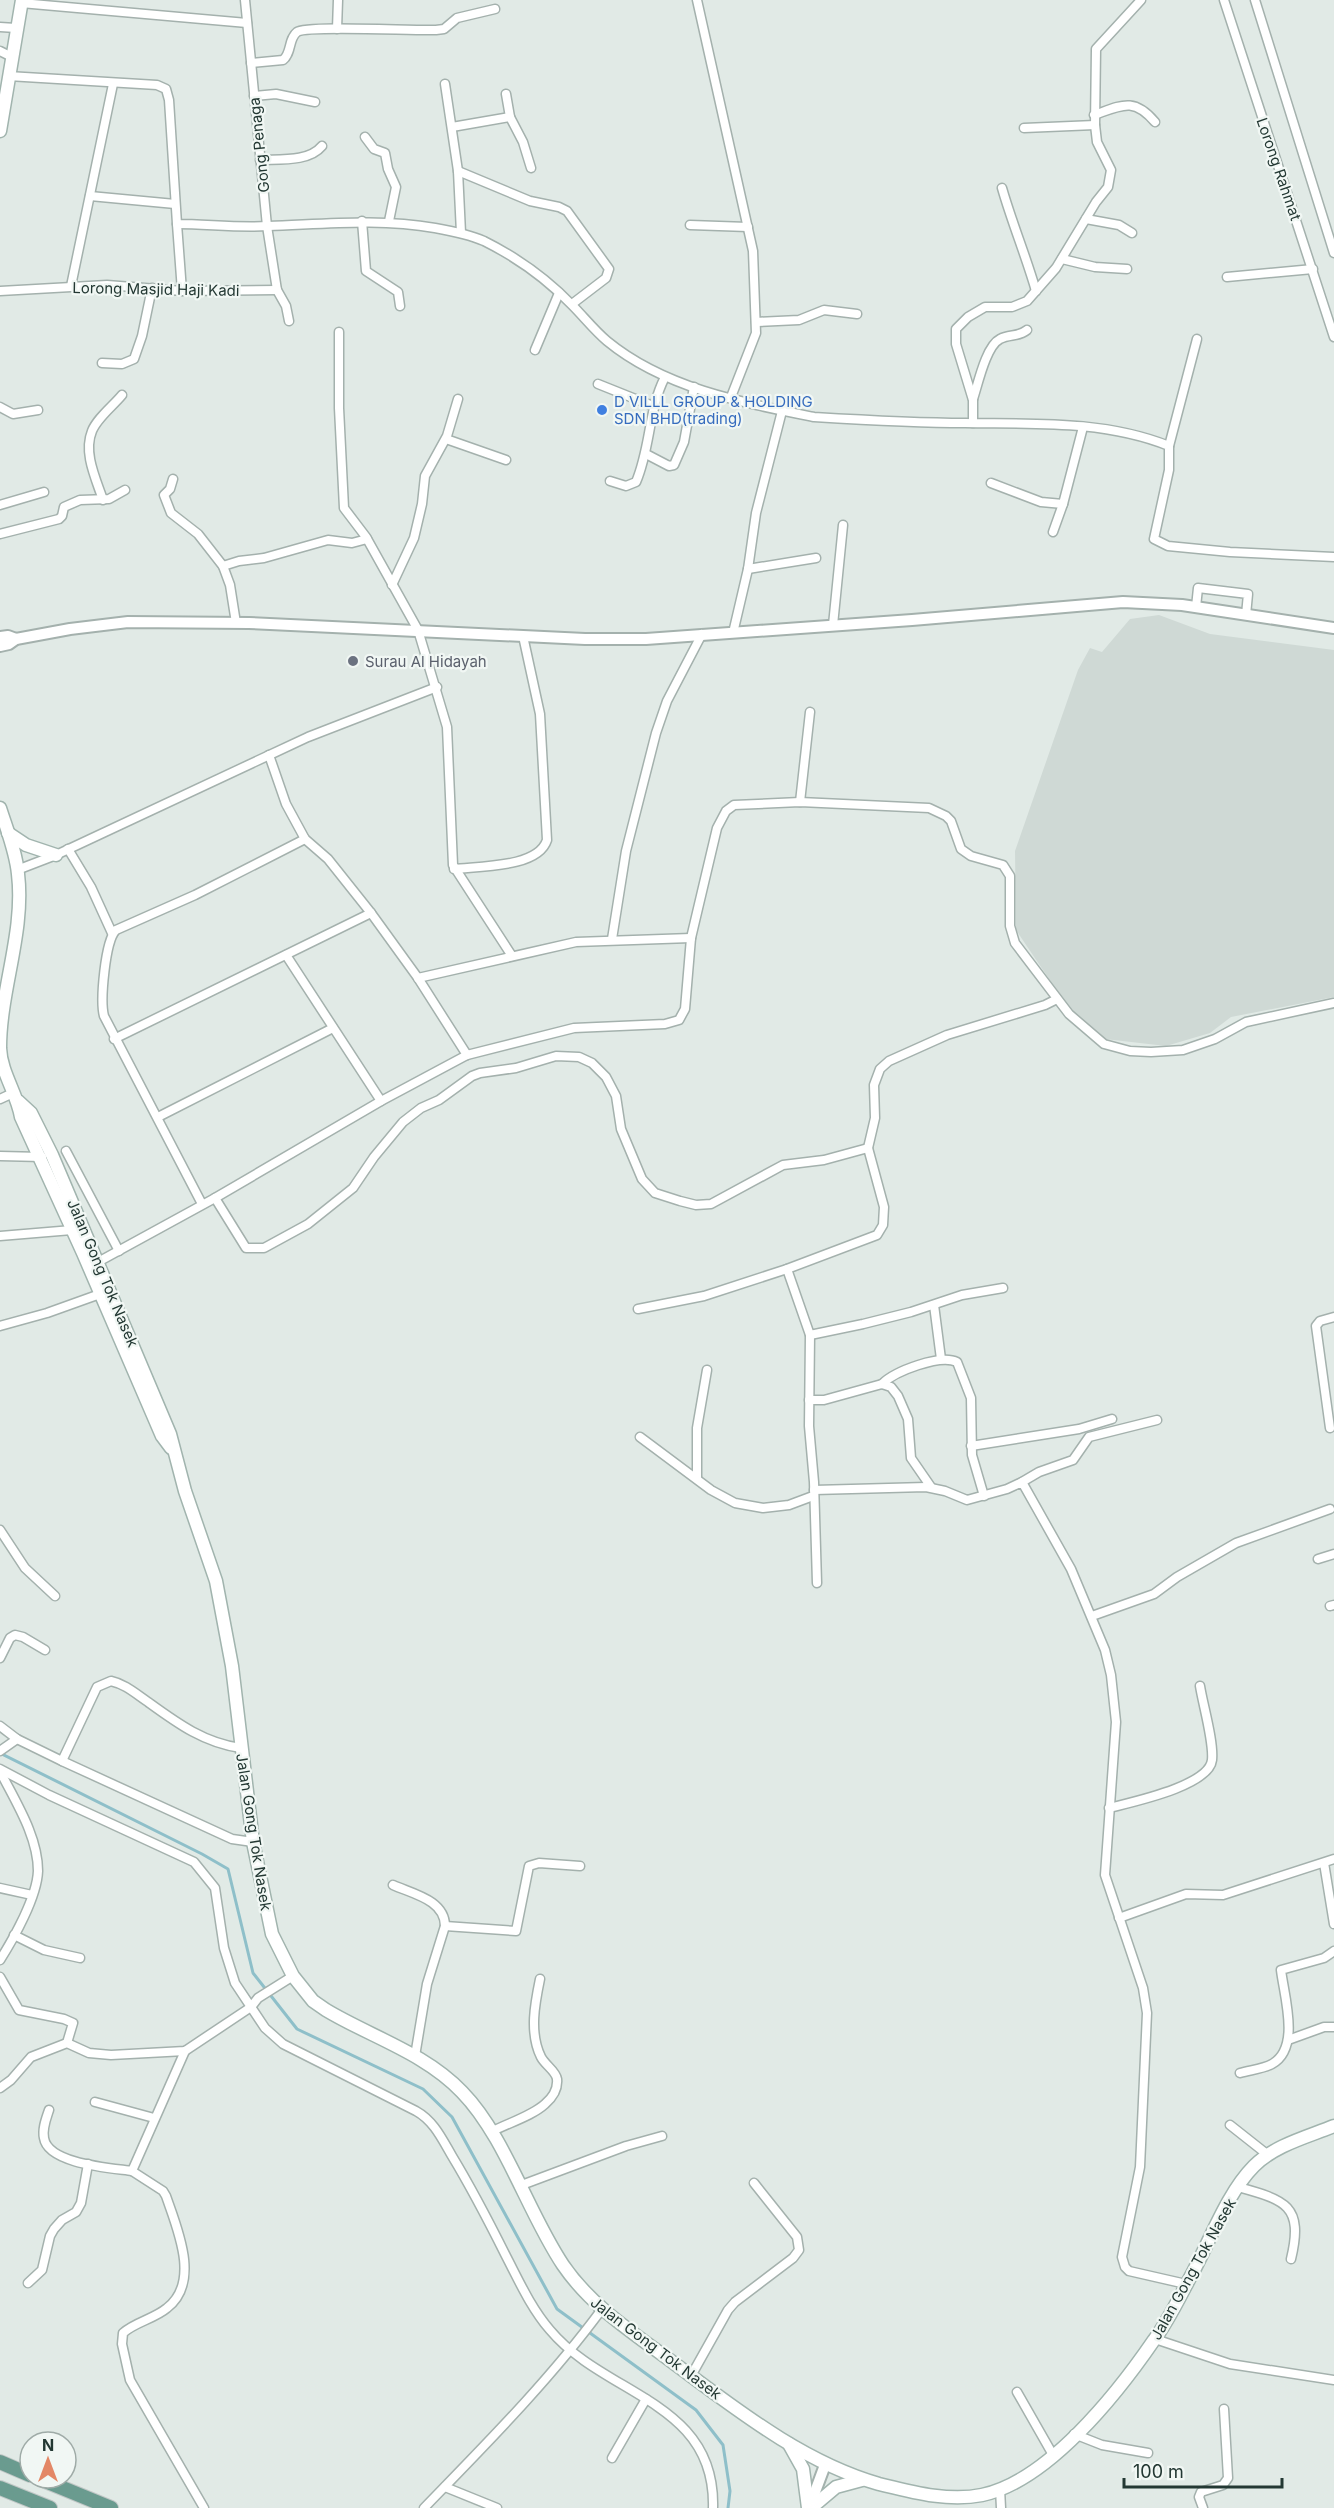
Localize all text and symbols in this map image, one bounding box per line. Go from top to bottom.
street label: Gong Penaga [245,96,273,194]
street label: Lorong Rahmat [1253,115,1306,223]
street label: Lorong Masjid Haji Kadi [72,278,240,300]
place label: D VILLL GROUP & HOLDING SDN BHD(trading) [614,392,813,428]
marker: D VILLL GROUP & HOLDING SDN BHD(trading) [595,403,609,417]
place label: Surau Al Hidayah [365,652,487,671]
marker: Surau Al Hidayah [346,654,360,668]
street label: Jalan Gong Tok Nasek [63,1196,143,1351]
street label: Jalan Gong Tok Nasek [232,1752,276,1913]
street label: Jalan Gong Tok Nasek [1146,2194,1240,2343]
street label: Jalan Gong Tok Nasek [587,2293,726,2404]
north arrow [18,2430,78,2490]
text: N [42,2435,54,2455]
scale bar [1124,2451,1282,2489]
text: 100 m [1133,2461,1184,2482]

